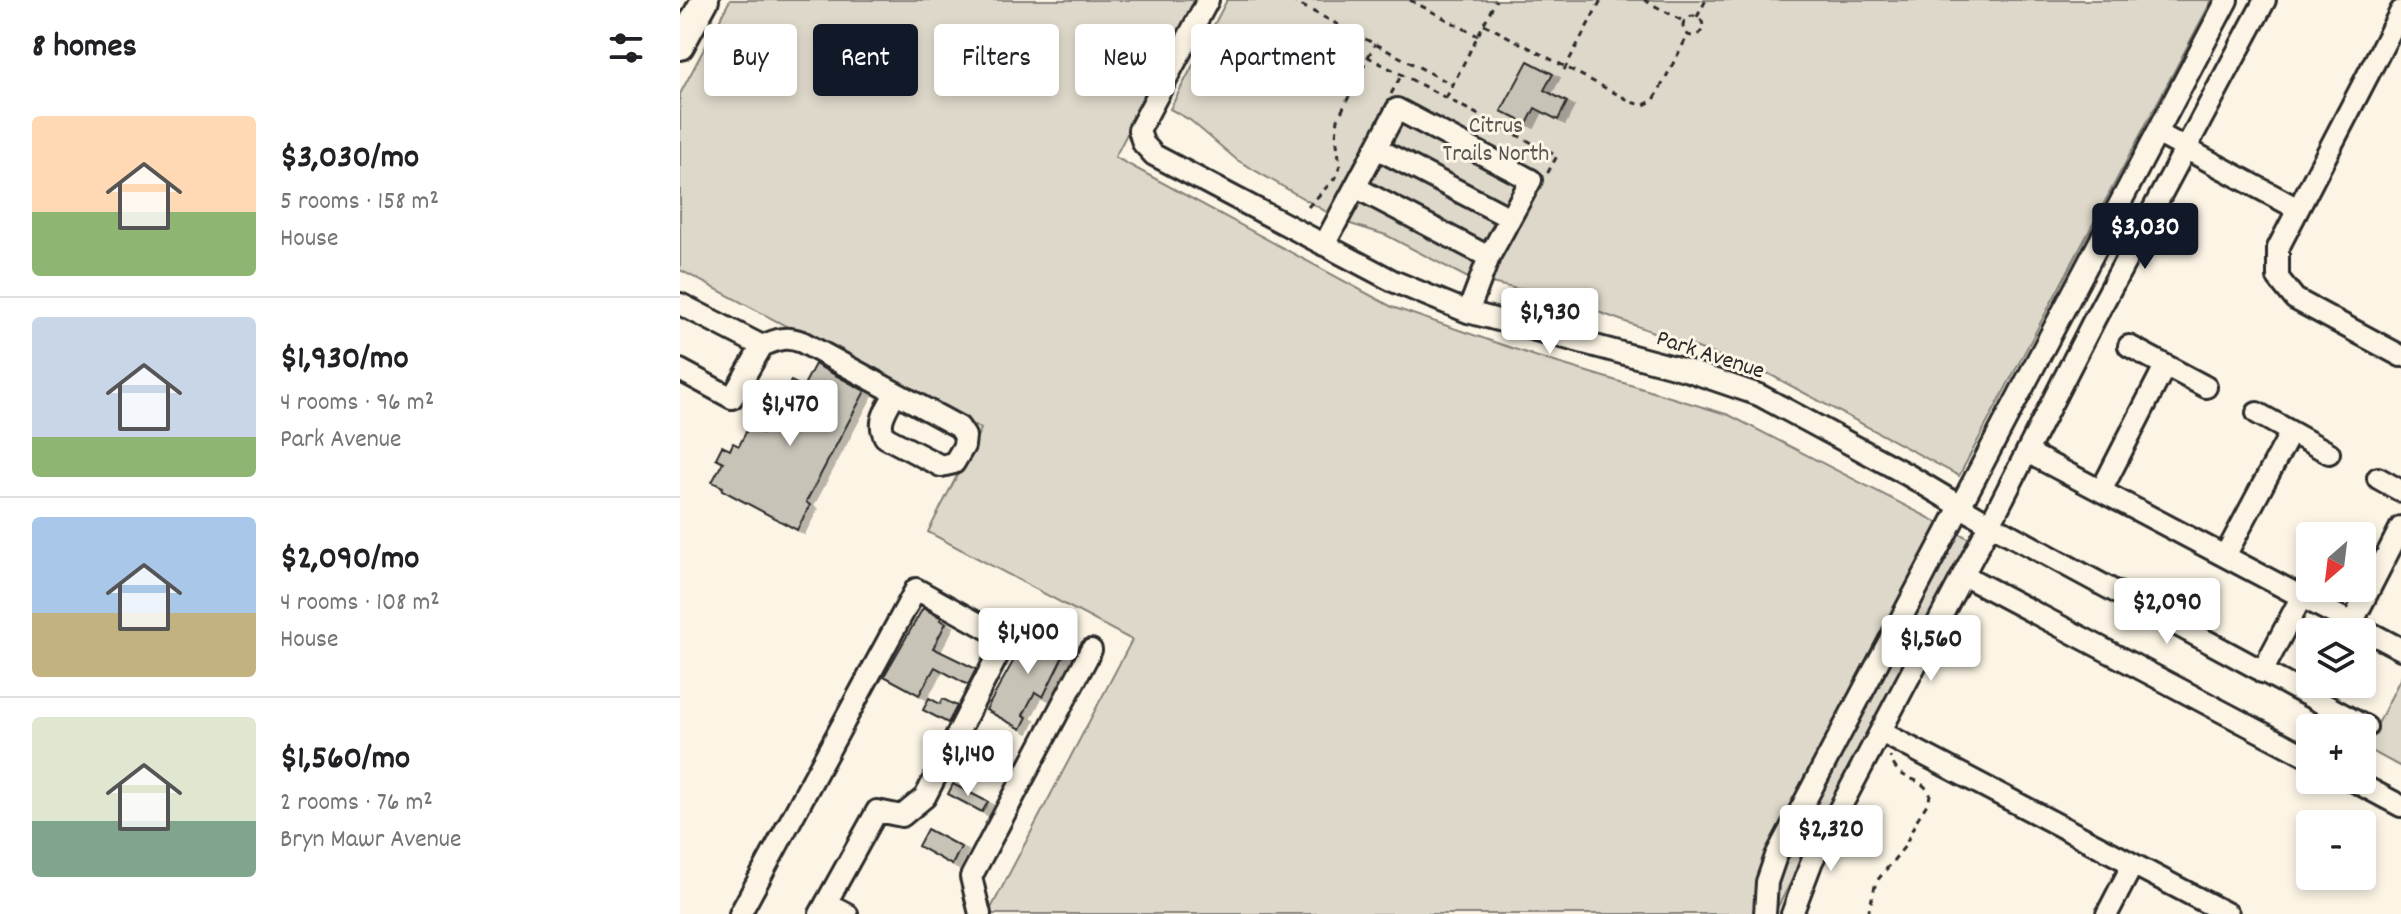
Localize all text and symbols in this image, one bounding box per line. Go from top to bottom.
text: 8 homes [32,24,137,73]
chip: Buy [704,24,797,96]
chip: Rent [813,24,918,96]
chip: Filters [934,24,1059,96]
chip: New [1075,24,1175,96]
chip: Apartment [1191,24,1364,96]
icon: filters [604,26,648,70]
park label: Citrus Trails North [1443,110,1549,172]
text: $3,030/mo [280,135,419,184]
icon: home [96,148,192,244]
text: 5 rooms · 158 m² [280,184,439,221]
pin: $3,030 [2080,203,2210,271]
text: $3,030 [2110,210,2180,247]
text: House [280,221,338,258]
pin: $1,930 [1485,288,1615,356]
text: $1,930 [1519,295,1581,332]
street label: Park Avenue [1652,322,1769,389]
text: $1,930/mo [280,336,409,385]
icon: home [96,349,192,445]
pin: $1,470 [725,380,855,448]
text: 4 rooms · 96 m² [280,385,434,422]
text: $1,470 [761,387,819,424]
text: Park Avenue [280,422,401,459]
north arrow [2296,522,2376,602]
map controls [2296,522,2376,890]
text: $2,090/mo [280,536,419,585]
icon: home [96,549,192,645]
pin: $2,090 [2102,578,2232,646]
text: 4 rooms · 108 m² [280,585,440,622]
text: $2,090 [2132,585,2202,622]
pin: $1,400 [963,608,1093,676]
text: $1,400 [997,615,1059,652]
pin: $1,560 [1866,615,1996,683]
button: layers [2296,618,2376,698]
text: House [280,622,338,659]
text: $1,560 [1900,622,1962,659]
button: + [2296,714,2376,794]
pin: $1,140 [903,730,1033,798]
text: $1,560/mo [280,736,410,785]
text: $1,140 [941,737,995,774]
icon: home [96,749,192,845]
text: 2 rooms · 76 m² [280,785,433,822]
pin: $2,320 [1766,805,1896,873]
button: − [2296,810,2376,890]
text: $2,320 [1798,812,1864,849]
text: Bryn Mawr Avenue [280,822,461,859]

